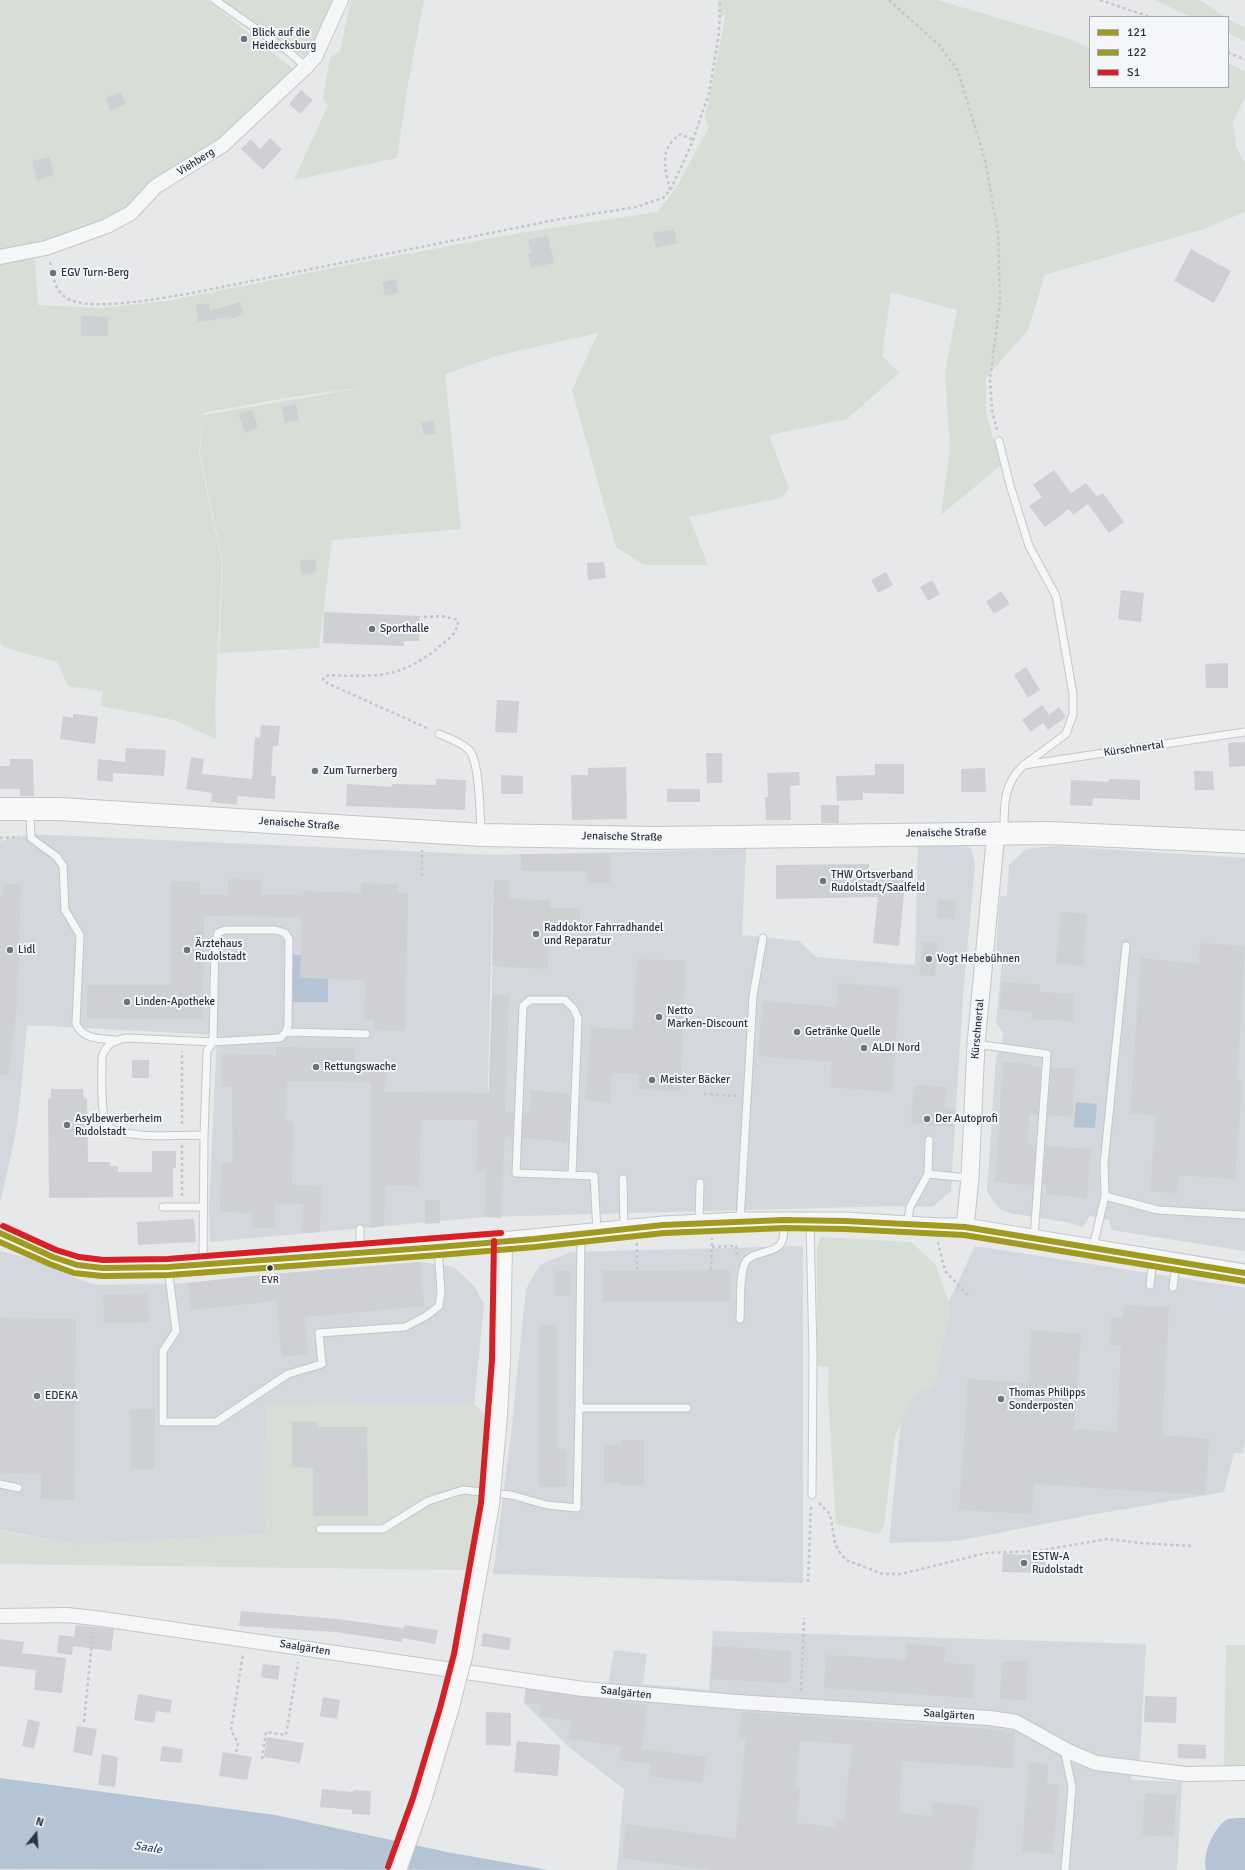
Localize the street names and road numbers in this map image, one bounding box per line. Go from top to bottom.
street label: Viehberg [175,145,217,179]
street label: Kürschnertal [1103,738,1165,760]
street label: Jenaische Straße [258,815,340,833]
street label: Jenaische Straße [905,826,987,840]
street label: Jenaische Straße [581,830,663,844]
street label: Kürschnertal [969,998,987,1060]
street label: Saalgärten [279,1637,331,1659]
street label: Saalgärten [600,1684,652,1702]
street label: Saalgärten [923,1707,975,1723]

